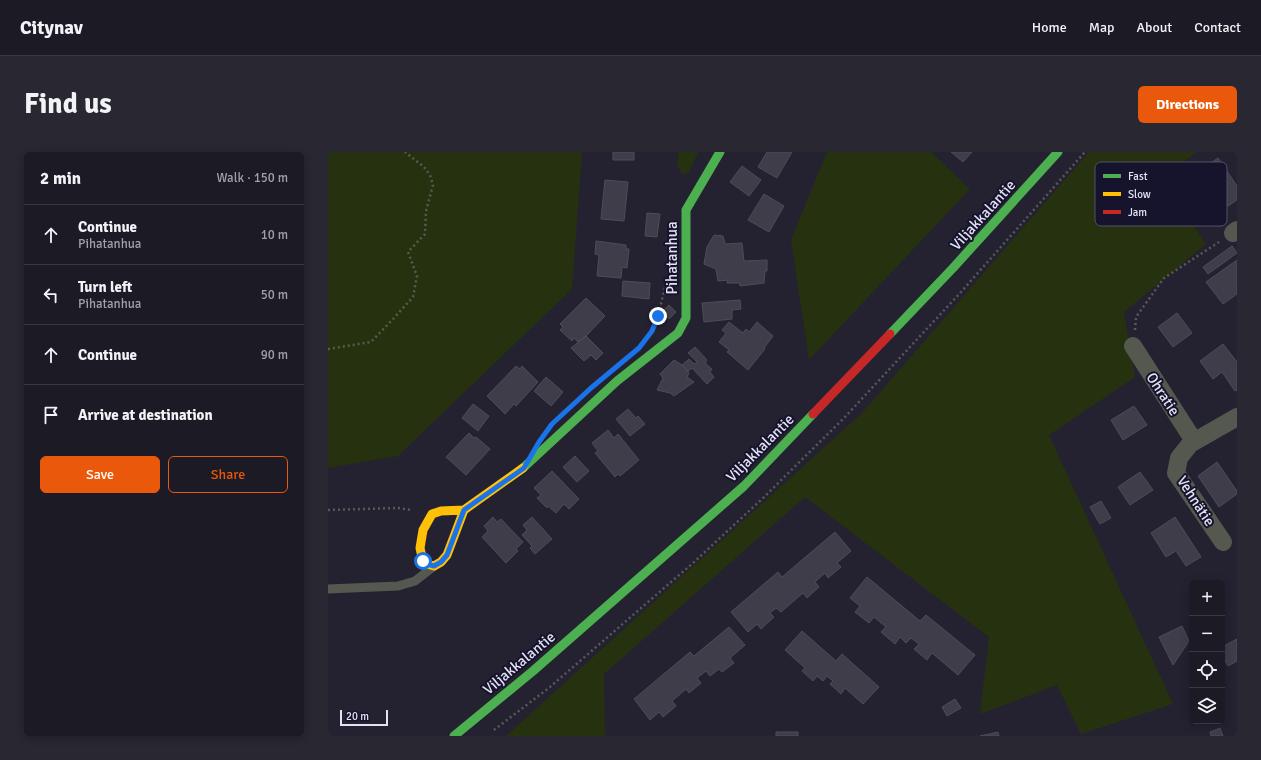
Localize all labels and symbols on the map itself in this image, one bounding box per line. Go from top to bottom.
legend [1095,162,1227,226]
text: Fast [1128,170,1148,183]
street label: Viljakkalantie [947,176,1019,254]
text: Slow [1128,188,1151,201]
text: Jam [1128,206,1147,219]
street label: Pihatanhua [663,221,681,295]
route end [649,307,667,325]
street label: Ohratie [1142,369,1184,419]
street label: Viljakkalantie [722,410,798,486]
street label: Vehnätie [1173,473,1219,529]
route start [414,552,432,570]
street label: Viljakkalantie [479,628,559,698]
scale bar [340,708,388,727]

